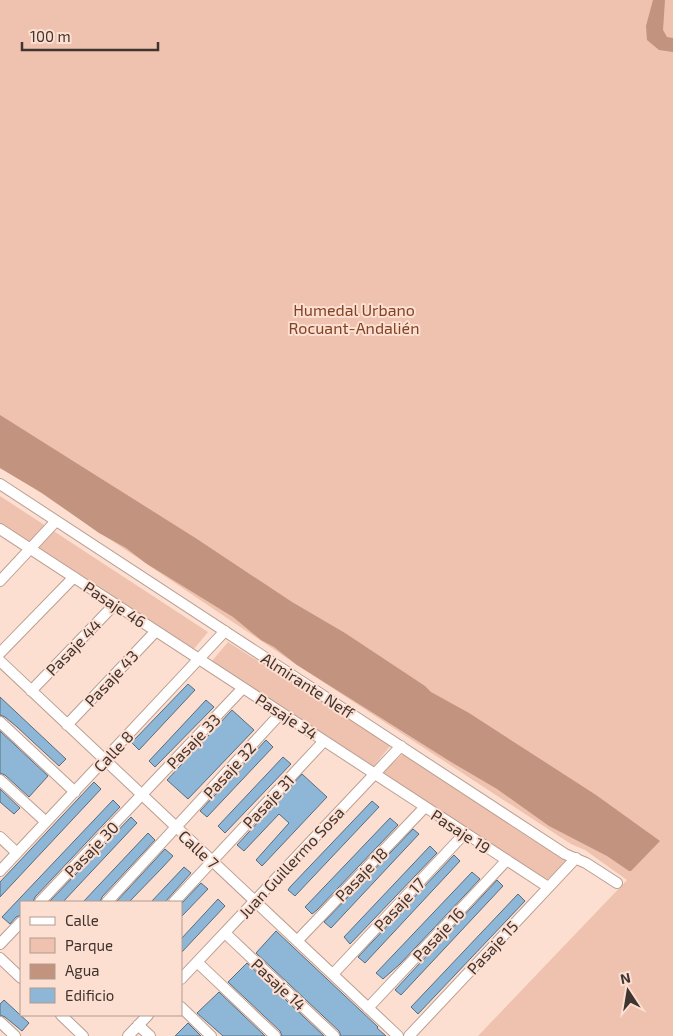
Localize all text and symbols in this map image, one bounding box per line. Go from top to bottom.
scale bar [22,20,159,52]
text: 100 m [30,27,71,45]
park label: Humedal Urbano Rocuant-Andalién [289,300,419,337]
street label: Pasaje 46 [80,577,150,632]
street label: Pasaje 44 [42,615,105,680]
street label: Pasaje 43 [80,646,143,711]
street label: Almirante Neff [258,648,358,722]
street label: Pasaje 34 [252,689,322,744]
street label: Pasaje 33 [162,710,225,773]
street label: Calle 8 [89,727,137,775]
street label: Pasaje 32 [199,738,260,803]
street label: Pasaje 31 [238,770,298,832]
street label: Juan Guillermo Sosa [234,802,348,922]
street label: Pasaje 19 [427,805,494,858]
street label: Pasaje 30 [60,817,123,881]
street label: Calle 7 [175,826,223,872]
street label: Pasaje 18 [331,843,392,906]
street label: Pasaje 17 [370,873,429,935]
legend [20,901,182,1016]
street label: Pasaje 16 [408,903,468,966]
text: Calle [65,911,99,929]
street label: Pasaje 15 [462,916,522,978]
text: Parque [65,936,113,954]
street label: Pasaje 14 [247,954,310,1015]
text: Agua [65,961,100,979]
north arrow [603,966,653,1016]
text: N [618,968,632,987]
text: Edificio [65,986,114,1004]

